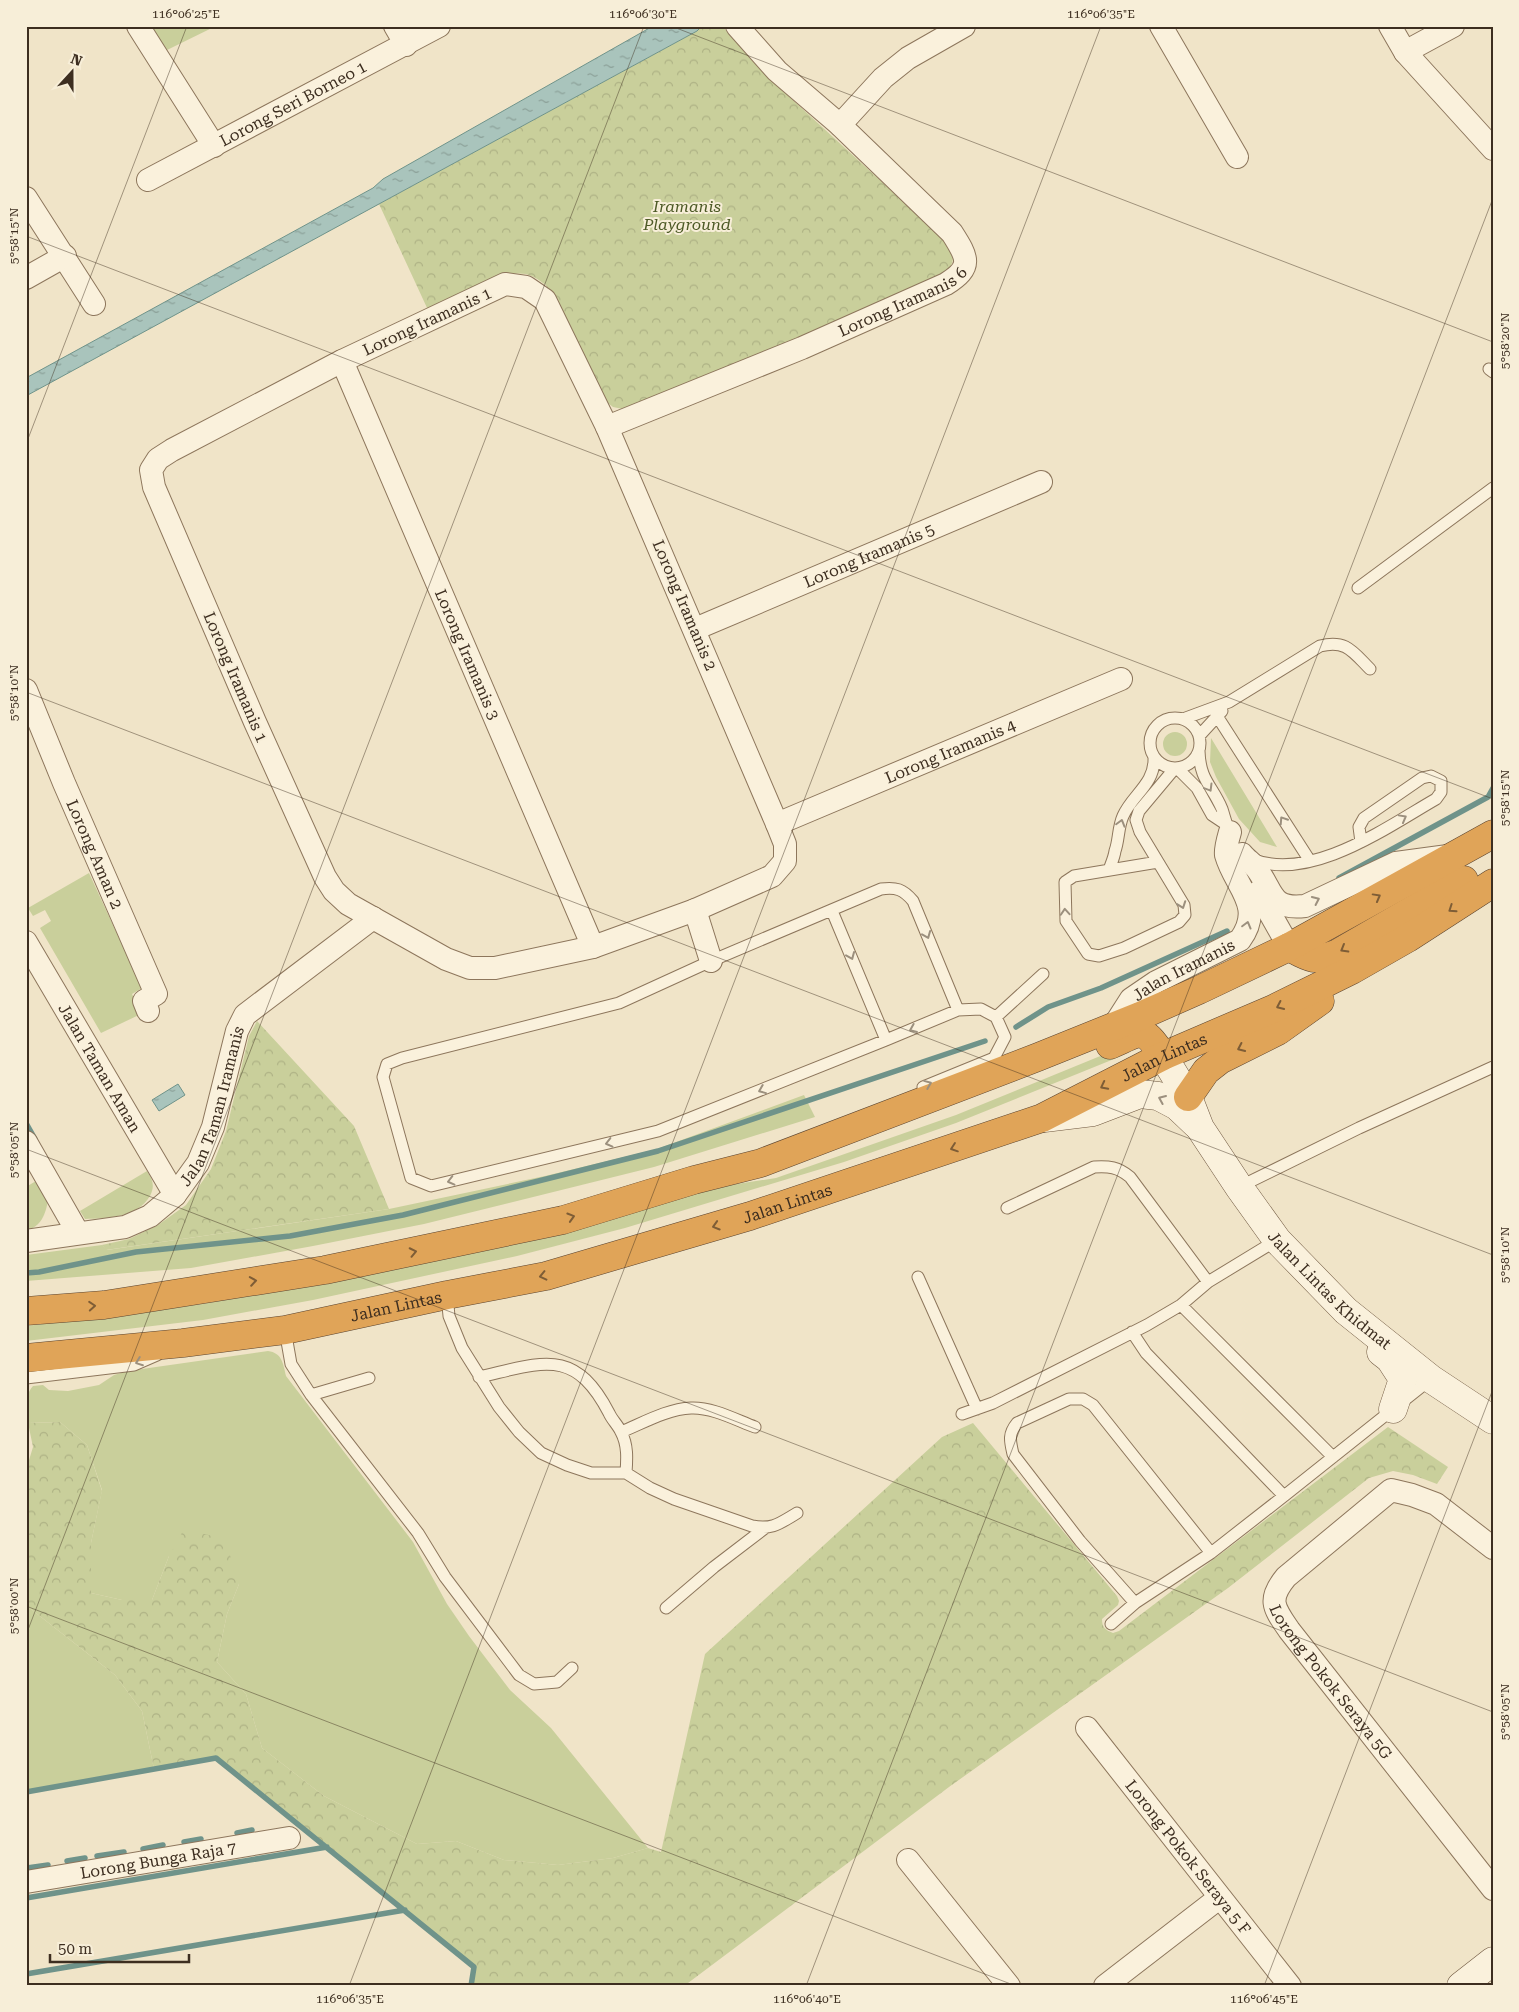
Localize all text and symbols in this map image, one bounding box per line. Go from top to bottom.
text: 116°06'25"E [152,7,220,21]
text: 116°06'30"E [609,7,677,21]
text: 116°06'35"E [1067,7,1135,21]
north arrow [48,48,98,98]
text: N [69,50,85,69]
street label: Lorong Seri Borneo 1 [216,57,370,150]
park label: Iramanis Playground [642,197,731,234]
text: 5°58'15"N [7,207,21,264]
street label: Lorong Iramanis 6 [835,263,971,341]
street label: Lorong Iramanis 1 [360,283,495,360]
text: 5°58'20"N [1498,312,1512,369]
street label: Lorong Iramanis 5 [801,519,937,592]
street label: Lorong Iramanis 2 [648,537,721,673]
street label: Lorong Iramanis 3 [431,586,503,723]
street label: Lorong Iramanis 1 [199,609,272,745]
text: 5°58'10"N [7,664,21,721]
street label: Lorong Iramanis 4 [882,715,1019,787]
text: 5°58'15"N [1498,769,1512,826]
one-way arrow [1203,782,1213,791]
street label: Lorong Aman 2 [62,797,127,912]
one-way arrow [1398,814,1407,824]
one-way arrow [1280,816,1290,825]
one-way arrow [1115,819,1125,828]
one-way arrow [1372,893,1381,903]
one-way arrow [1311,896,1320,907]
one-way arrow [1176,900,1186,909]
one-way arrow [1448,903,1457,912]
one-way arrow [1060,908,1071,916]
one-way arrow [1241,921,1252,929]
one-way arrow [921,930,931,939]
street label: Jalan Iramanis [1129,935,1238,1005]
one-way arrow [1341,943,1350,953]
one-way arrow [844,951,855,960]
one-way arrow [1276,999,1285,1010]
street label: Jalan Taman Aman [54,1000,145,1136]
street label: Jalan Taman Iramanis [176,1022,248,1190]
one-way arrow [909,1022,918,1033]
street label: Jalan Lintas [1118,1029,1210,1086]
one-way arrow [1237,1042,1246,1052]
one-way arrow [923,1080,932,1091]
one-way arrow [1100,1080,1109,1091]
one-way arrow [758,1083,767,1094]
one-way arrow [1158,1095,1167,1105]
text: 5°58'05"N [7,1121,21,1178]
one-way arrow [604,1137,613,1148]
one-way arrow [950,1142,959,1152]
one-way arrow [446,1175,455,1186]
street label: Jalan Lintas [741,1180,835,1228]
one-way arrow [567,1213,575,1223]
one-way arrow [713,1221,721,1231]
text: 5°58'10"N [1498,1226,1512,1283]
street label: Jalan Lintas Khidmat [1264,1228,1395,1353]
one-way arrow [408,1247,417,1257]
one-way arrow [539,1270,548,1281]
one-way arrow [249,1277,257,1287]
street label: Jalan Lintas [349,1287,444,1326]
one-way arrow [89,1300,97,1311]
one-way arrow [135,1356,144,1367]
text: 5°58'00"N [7,1577,21,1634]
street label: Lorong Pokok Seraya 5G [1265,1602,1396,1764]
text: 5°58'05"N [1498,1683,1512,1740]
street label: Lorong Pokok Seraya 5 F [1121,1776,1255,1938]
street label: Lorong Bunga Raja 7 [79,1838,238,1883]
scale bar [50,1932,189,1964]
text: 50 m [58,1940,93,1958]
text: 116°06'35"E [316,1992,384,2006]
text: 116°06'40"E [773,1992,841,2006]
text: 116°06'45"E [1230,1992,1298,2006]

